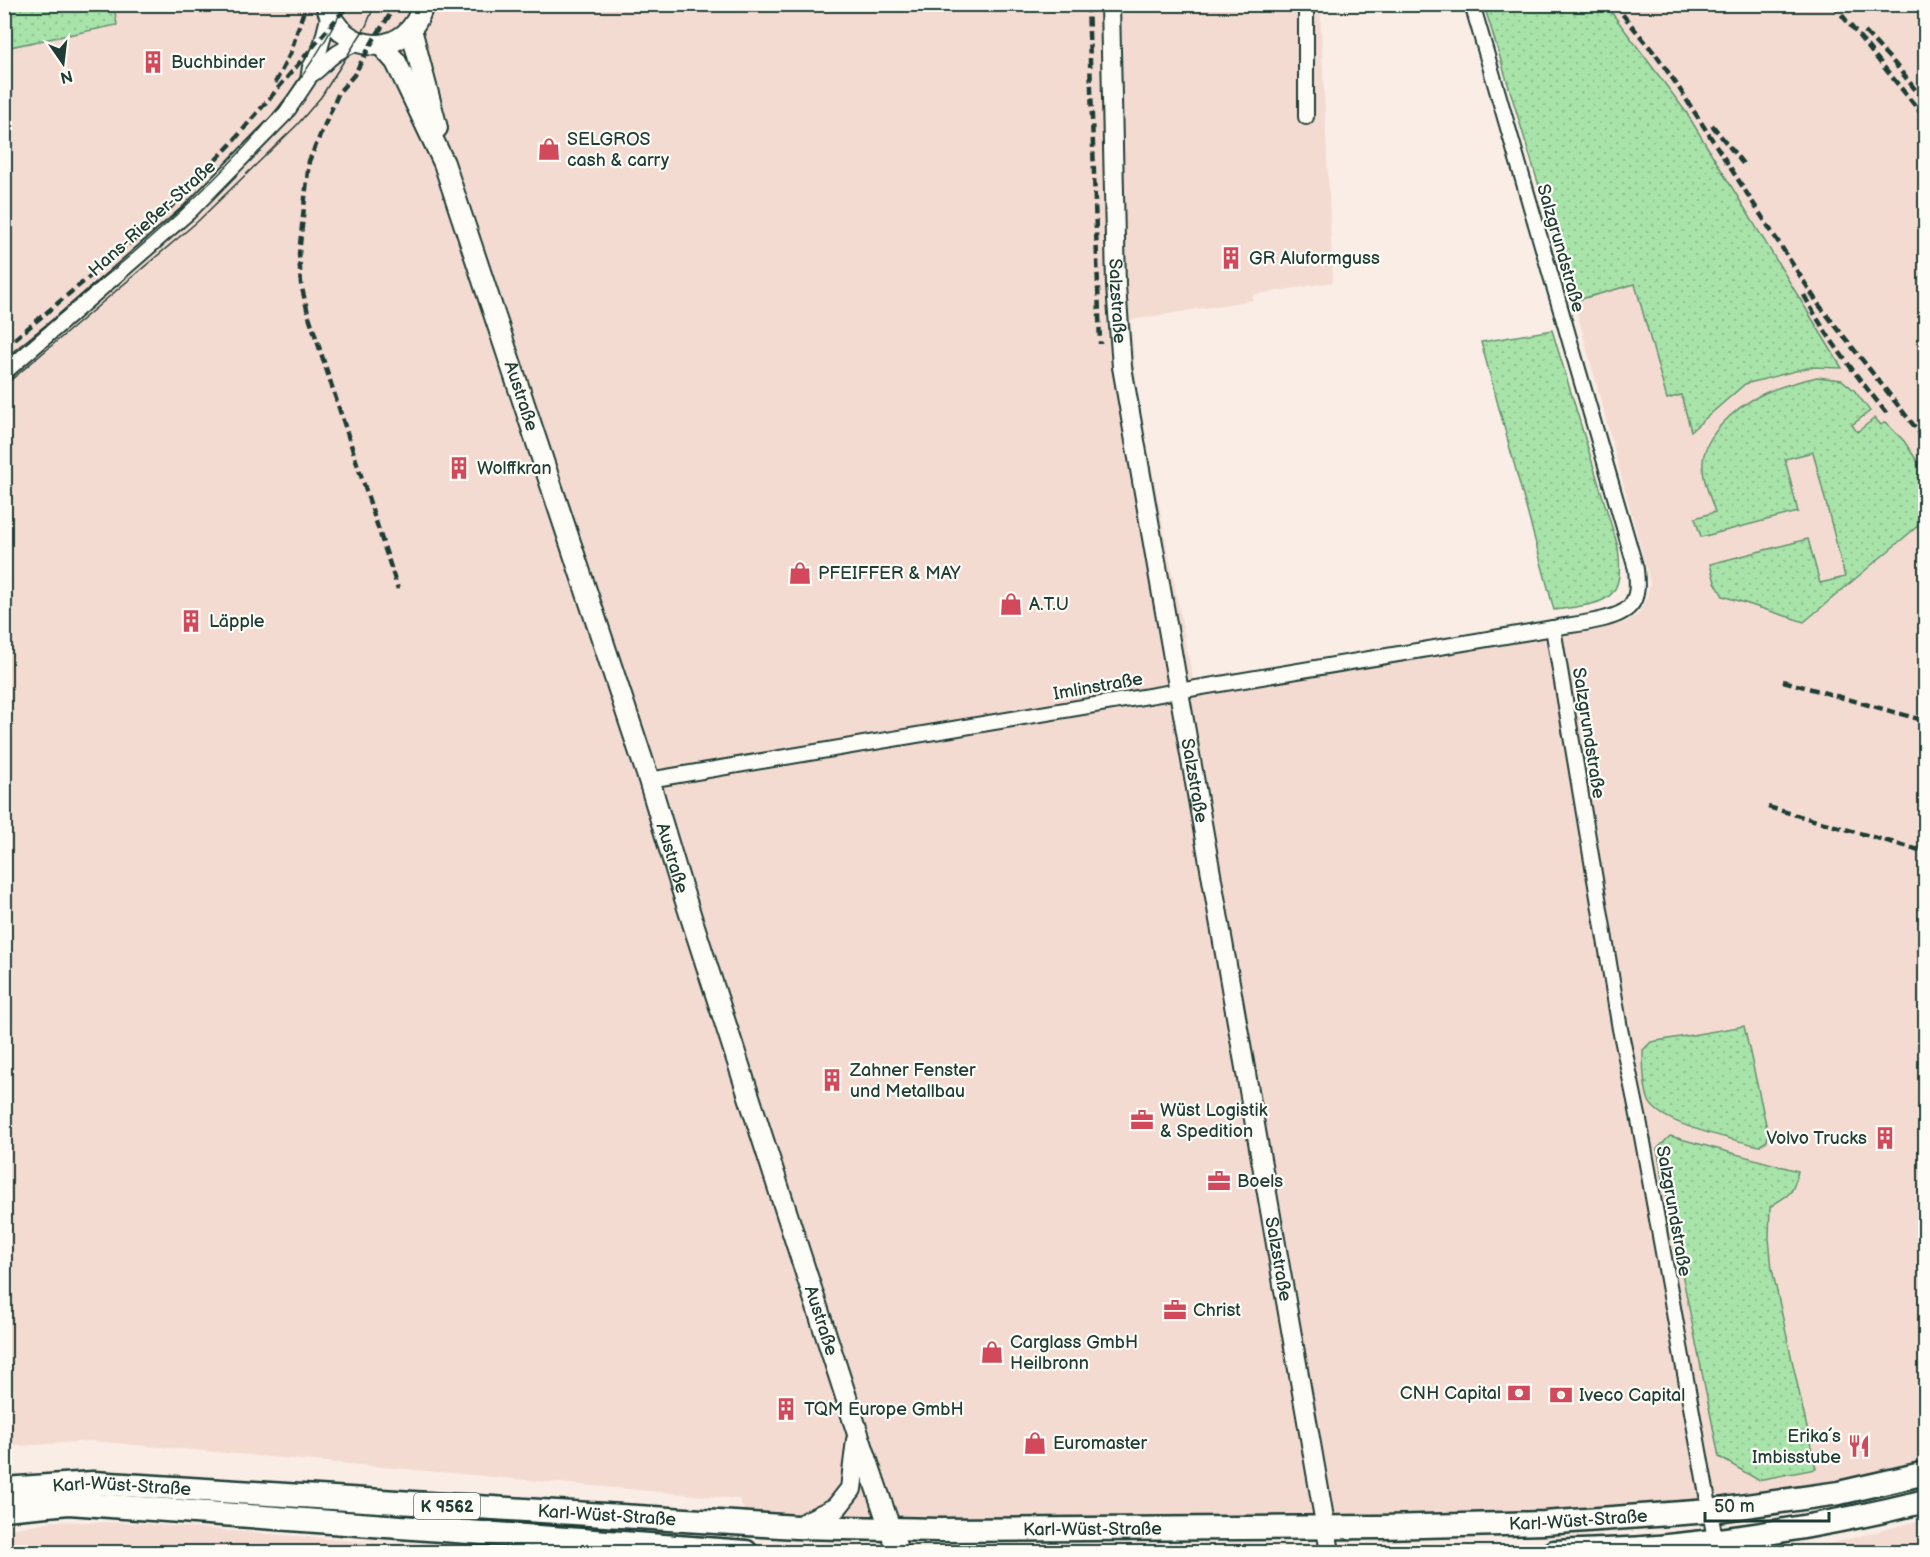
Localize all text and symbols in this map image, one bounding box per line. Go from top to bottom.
north arrow [33,33,93,93]
building icon: Buchbinder [140,49,166,75]
place label: Buchbinder [171,52,266,73]
text: N [58,65,74,87]
place label: SELGROS cash & carry [567,129,670,171]
shop icon: SELGROS cash & carry [536,136,562,162]
street label: Hans-Rießer-Straße [85,156,220,281]
street label: Salzgrundstraße [1532,182,1589,315]
building icon: GR Aluformguss [1218,245,1244,271]
place label: GR Aluformguss [1249,248,1380,269]
street label: Salzstraße [1104,258,1130,345]
street label: Austraße [500,358,542,434]
building icon: Wolffkran [446,455,472,481]
place label: Wolffkran [477,458,552,479]
shop icon: PFEIFFER & MAY [787,560,813,586]
place label: PFEIFFER & MAY [818,563,961,584]
shop icon: A.T.U [998,591,1024,617]
place label: A.T.U [1029,594,1069,615]
building icon: Läpple [178,608,204,634]
place label: Läpple [209,611,265,632]
street label: Salzgrundstraße [1568,666,1609,800]
street label: Imlinstraße [1052,668,1145,705]
street label: Salzstraße [1176,737,1212,825]
street label: Austraße [652,820,693,896]
place label: Zahner Fenster und Metallbau [849,1060,976,1102]
building icon: Zahner Fenster und Metallbau [819,1067,845,1093]
place label: Wüst Logistik & Spedition [1160,1100,1268,1142]
office icon: Wüst Logistik & Spedition [1129,1107,1155,1133]
building icon: Volvo Trucks [1872,1125,1898,1151]
place label: Volvo Trucks [1766,1128,1867,1149]
street label: Salzgrundstraße [1652,1144,1695,1278]
office icon: Boels [1206,1168,1232,1194]
place label: Boels [1237,1171,1283,1192]
street label: Salzstraße [1260,1215,1296,1303]
street label: Austraße [800,1283,842,1359]
office icon: Christ [1162,1297,1188,1323]
place label: Christ [1193,1300,1241,1321]
place label: Carglass GmbH Heilbronn [1010,1332,1138,1374]
shop icon: Carglass GmbH Heilbronn [979,1339,1005,1365]
bank icon: CNH Capital [1506,1380,1532,1406]
bank icon: Iveco Capital [1548,1382,1574,1408]
place label: CNH Capital [1400,1383,1501,1404]
place label: Iveco Capital [1579,1385,1685,1406]
building icon: TQM Europe GmbH [773,1396,799,1422]
place label: TQM Europe GmbH [804,1399,964,1420]
place label: Erika´s Imbisstube [1752,1426,1841,1468]
shop icon: Euromaster [1022,1430,1048,1456]
place label: Euromaster [1053,1433,1147,1454]
restaurant icon: Erika´s Imbisstube [1846,1433,1872,1459]
street label: Karl-Wüst-Straße [52,1473,192,1500]
scale bar [1705,1485,1830,1523]
road number: K 9562 [414,1493,480,1519]
text: 50 m [1714,1496,1755,1517]
street label: Karl-Wüst-Straße [537,1501,677,1530]
street label: Karl-Wüst-Straße [1509,1506,1649,1535]
street label: Karl-Wüst-Straße [1023,1518,1162,1540]

